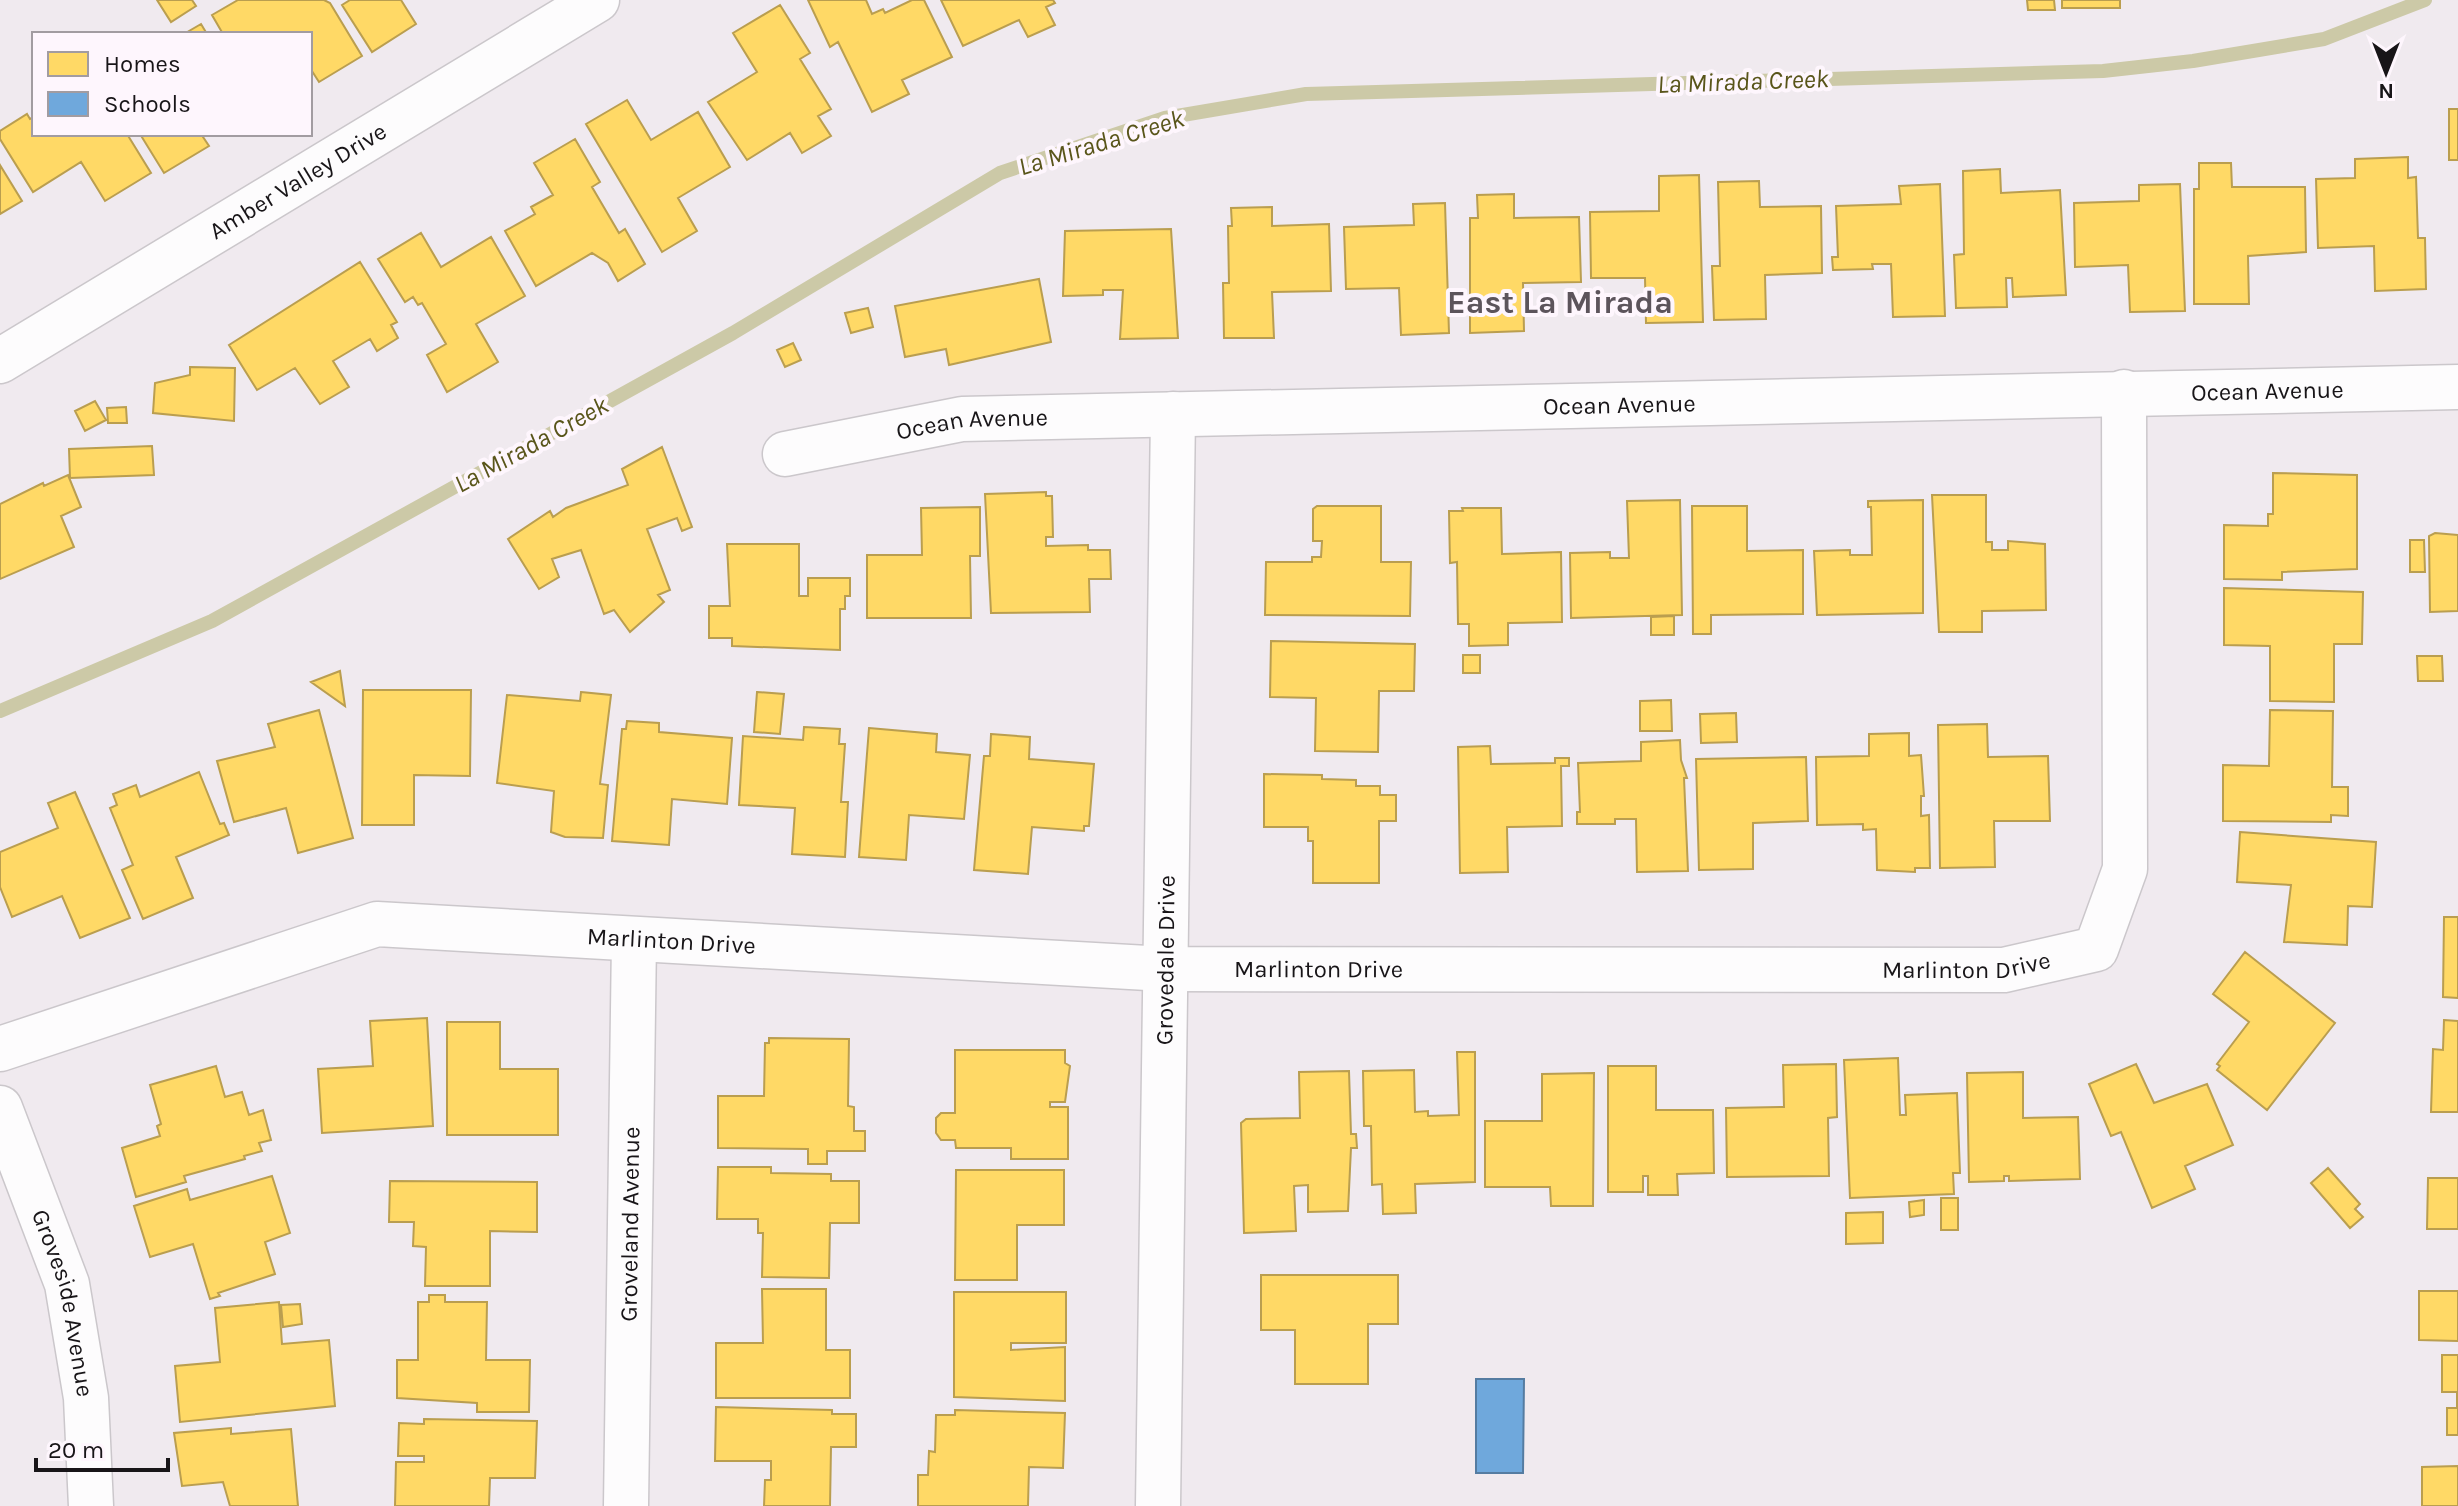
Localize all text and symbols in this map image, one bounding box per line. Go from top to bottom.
legend [32,32,312,136]
north arrow [2346,32,2426,112]
text: Homes [104,50,181,78]
water label: La Mirada Creek [1657,63,1830,100]
text: N [2378,78,2394,104]
text: Schools [104,90,191,118]
water label: La Mirada Creek [1015,102,1188,182]
street label: Amber Valley Drive [204,117,391,245]
district label: East La Mirada [1447,284,1673,321]
street label: Ocean Avenue [2191,375,2344,407]
water label: La Mirada Creek [449,389,614,500]
street label: Ocean Avenue [1543,389,1696,421]
street label: Ocean Avenue [894,403,1048,446]
street label: Grovedale Drive [1150,875,1181,1045]
street label: Marlinton Drive [586,922,757,960]
street label: Marlinton Drive [1882,946,2053,984]
street label: Marlinton Drive [1234,955,1403,983]
street label: Groveland Avenue [615,1126,645,1322]
street label: Groveside Avenue [26,1205,100,1399]
scale bar [36,1422,168,1472]
text: 20 m [48,1436,104,1464]

